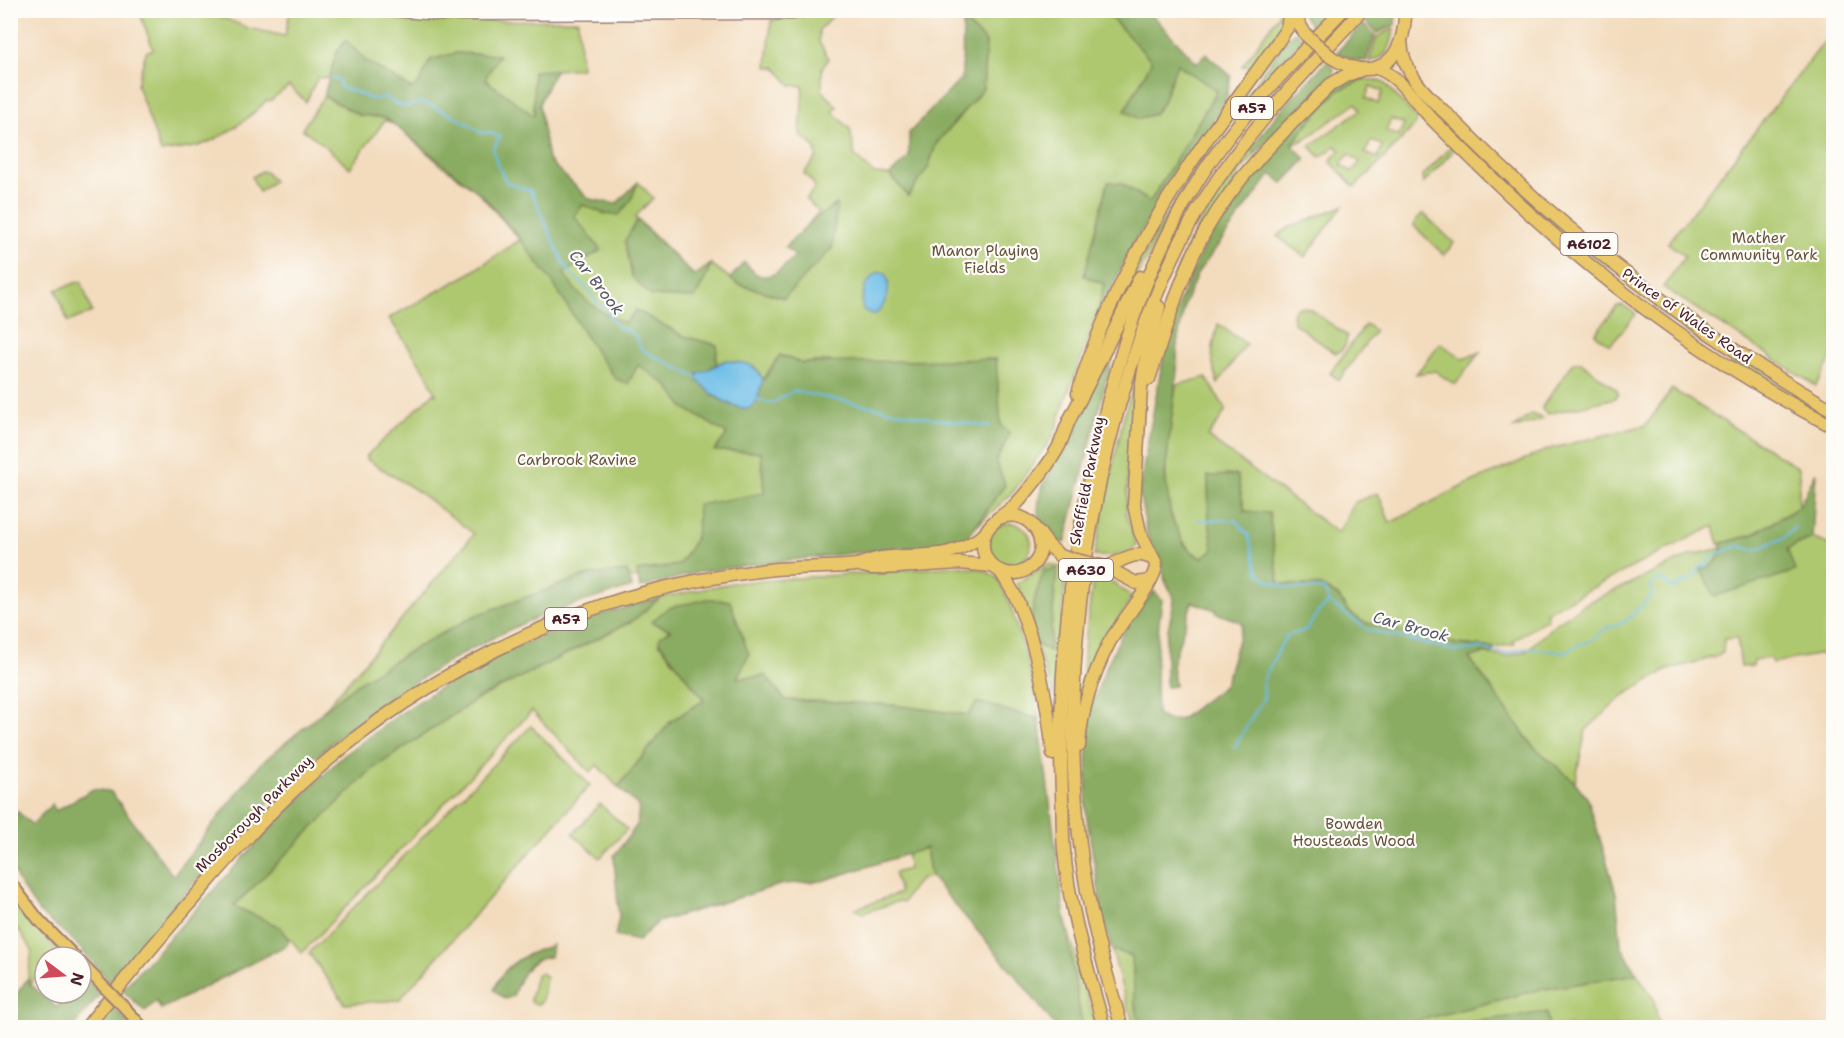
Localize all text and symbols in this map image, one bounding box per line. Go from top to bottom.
road number: A57 [1231,97,1273,119]
park label: Mather Community Park [1700,228,1818,265]
road number: A6102 [1560,233,1618,255]
park label: Manor Playing Fields [932,241,1038,278]
water label: Car Brook [564,245,629,319]
street label: Prince of Wales Road [1618,263,1756,369]
street label: Sheffield Parkway [1065,415,1109,547]
park label: Carbrook Ravine [517,450,637,470]
road number: A630 [1059,559,1113,581]
water label: Car Brook [1371,606,1451,647]
road number: A57 [545,608,587,630]
street label: Mosborough Parkway [191,751,317,877]
park label: Bowden Housteads Wood [1293,814,1416,851]
north arrow [33,945,93,1005]
text: N [65,970,89,988]

